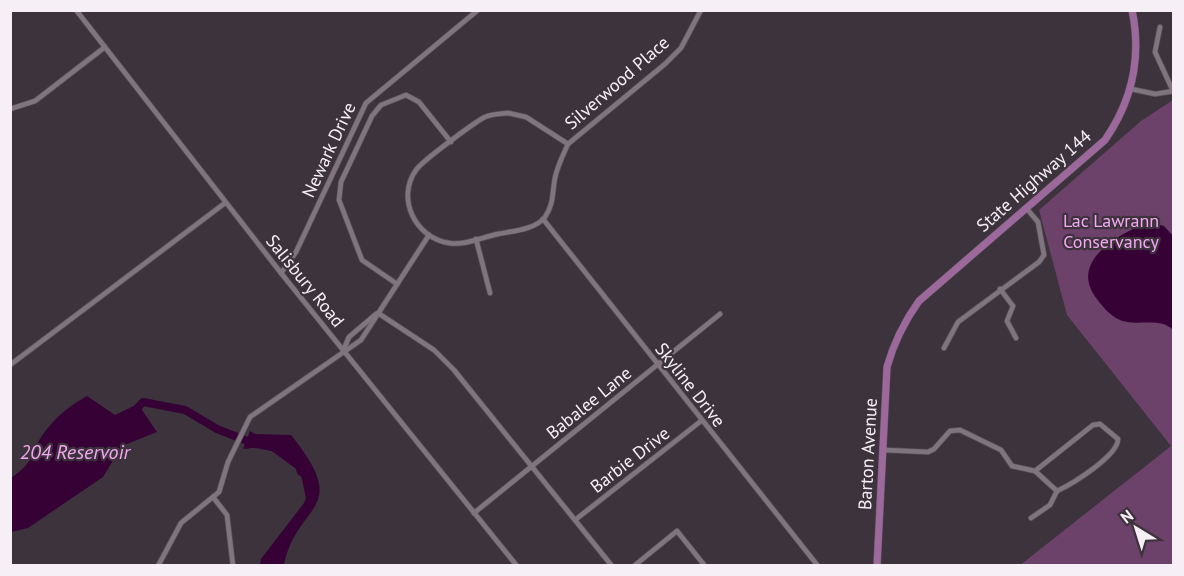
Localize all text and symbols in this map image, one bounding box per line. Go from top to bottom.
street label: Silverwood Place [560,31,674,134]
street label: Newark Drive [296,98,361,201]
street label: State Highway 144 [971,124,1096,237]
park label: Lac Lawrann Conservancy [1063,209,1159,253]
street label: Salisbury Road [261,230,350,332]
street label: Skyline Drive [650,338,730,431]
street label: Babalee Lane [541,361,636,444]
street label: Barton Avenue [853,397,882,510]
street label: Barbie Drive [585,421,674,498]
water label: 204 Reservoir [20,439,132,465]
north arrow [1106,498,1166,558]
text: N [1116,505,1137,527]

